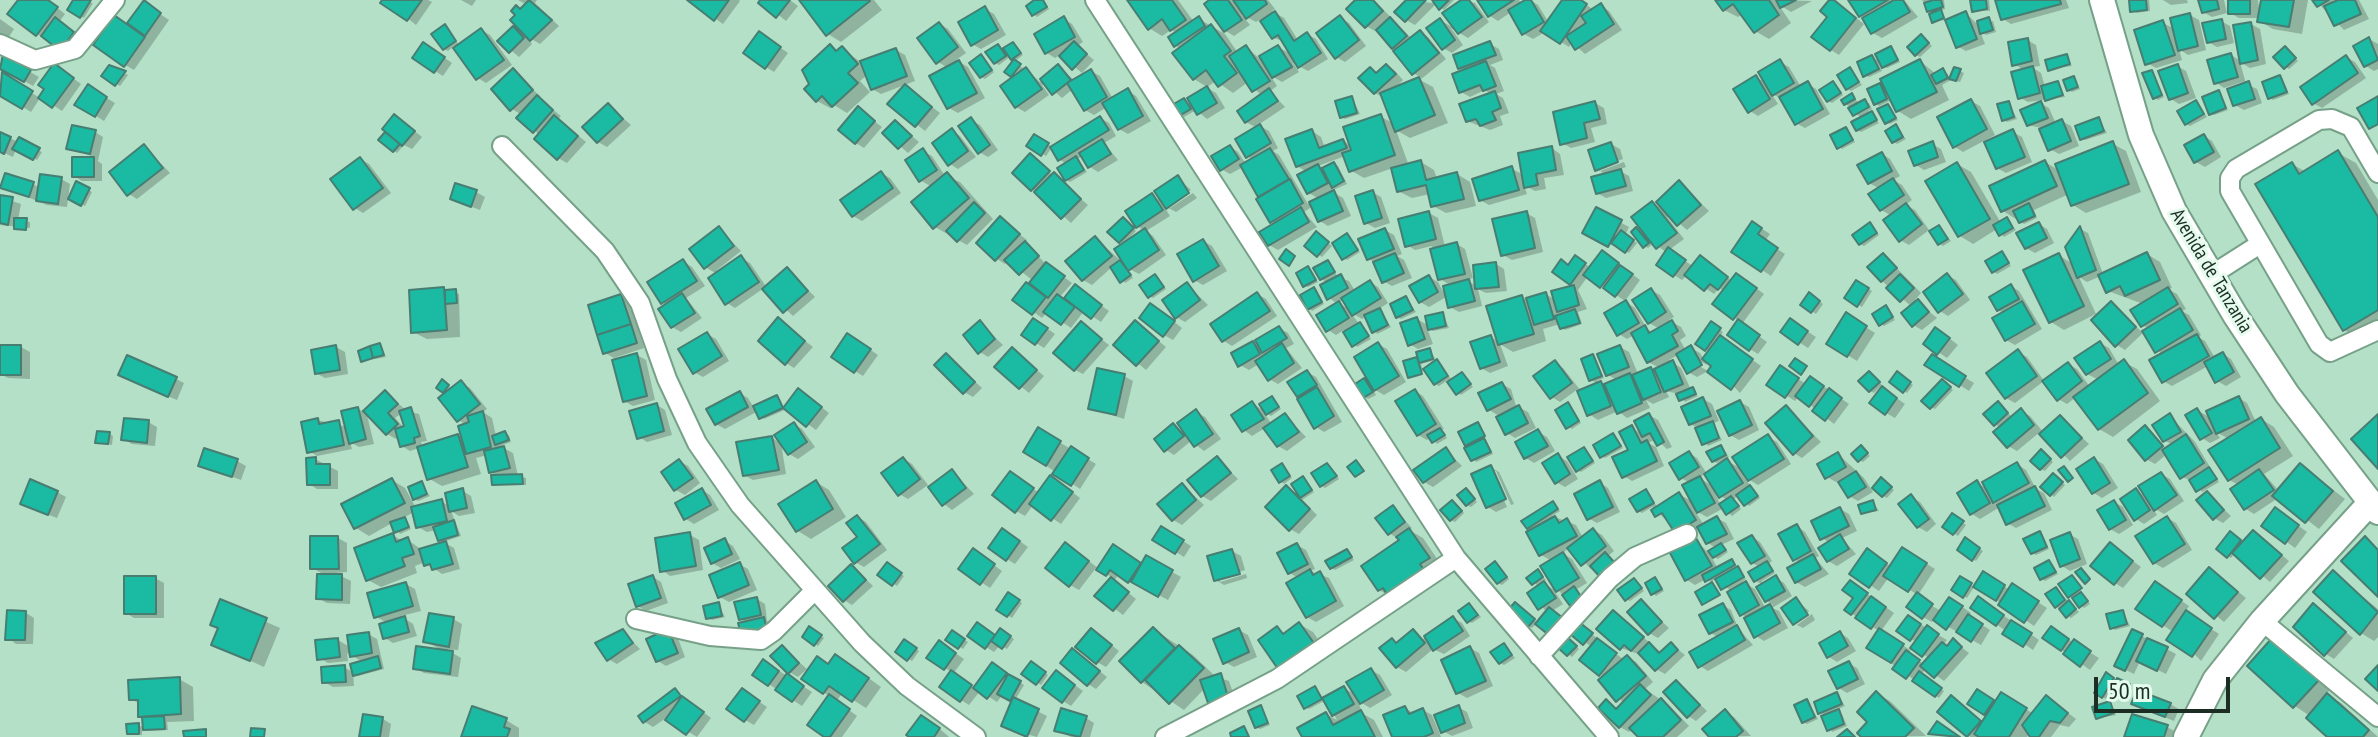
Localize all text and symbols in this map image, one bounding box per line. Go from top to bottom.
street label: Avenida de Tanzania [2165,205,2257,337]
scale bar [2098,661,2234,711]
text: 50 m [2108,675,2150,706]

